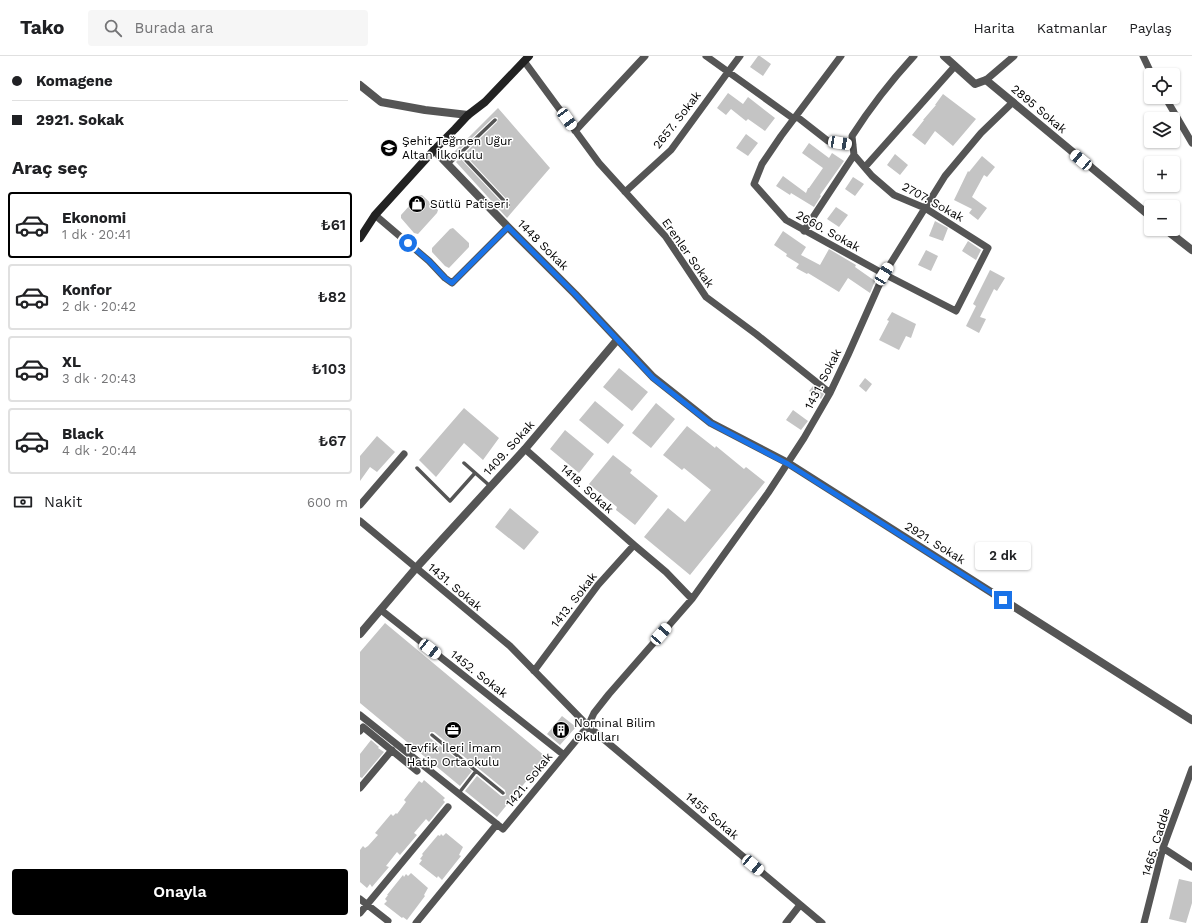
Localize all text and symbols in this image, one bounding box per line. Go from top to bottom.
search box [88,10,368,46]
text: Tako [20,16,64,39]
icon: search [102,17,124,39]
text: Burada ara [134,19,213,37]
text: Harita [973,20,1015,36]
text: Katmanlar [1037,20,1107,36]
text: Paylaş [1129,20,1172,36]
map controls [1144,68,1180,236]
button: locate [1144,68,1180,104]
text: Komagene [36,72,113,90]
street label: 2895 Sokak [1008,82,1070,136]
street label: 2657. Sokak [650,88,704,152]
car [555,106,579,132]
text: 2921. Sokak [36,111,124,129]
button: layers [1144,112,1180,148]
place label: Şehit Teğmen Uğur Altan İlkokulu [402,134,512,162]
car [827,135,853,151]
school or university icon: Şehit Teğmen Uğur Altan İlkokulu [379,138,399,158]
car [1068,148,1094,172]
button: + [1144,156,1180,192]
text: Araç seç [12,157,88,178]
street label: 2707. Sokak [900,179,967,225]
shop icon: Sütlü Patiseri [407,194,427,214]
place label: Sütlü Patiseri [430,197,509,211]
button: − [1144,200,1180,236]
icon: car [14,207,50,243]
street label: 2660. Sokak [793,208,863,254]
text: Ekonomi [62,209,126,227]
text: ₺61 [320,216,346,234]
street label: Erenler Sokak [659,216,717,290]
street label: 1448 Sokak [515,217,571,273]
text: 1 dk · 20:41 [62,227,131,242]
route start [399,234,417,252]
car [873,261,895,287]
icon: car [14,279,50,315]
text: Konfor [62,281,112,299]
text: ₺82 [317,288,346,306]
text: 2 dk · 20:42 [62,299,136,314]
street label: 1431. Sokak [802,346,844,412]
icon: car [14,351,50,387]
text: XL [62,353,81,371]
text: ₺103 [311,360,346,378]
text: 3 dk · 20:43 [62,371,136,386]
street label: 1409. Sokak [481,417,537,478]
icon: car [14,423,50,459]
text: Black [62,425,104,443]
text: ₺67 [318,432,346,450]
text: 4 dk · 20:44 [62,443,137,458]
street label: 1418. Sokak [558,462,616,517]
icon: cash [12,491,34,513]
text: Nakit [44,493,82,511]
text: 600 m [307,495,348,510]
street label: 2921. Sokak [902,519,968,567]
callout: 2 dk [975,542,1031,570]
text: 2 dk [989,548,1017,563]
street label: 1431. Sokak [425,560,485,614]
street label: 1413. Sokak [548,570,600,630]
route end [994,591,1012,609]
car [649,621,673,647]
car [417,637,443,661]
street label: 1452. Sokak [448,647,510,701]
place label: Nominal Bilim Okulları [574,716,655,744]
office icon: Tevfik İleri İmam Hatip Ortaokulu [443,720,463,740]
building icon: Nominal Bilim Okulları [551,720,571,740]
place label: Tevfik İleri İmam Hatip Ortaokulu [405,741,501,769]
street label: 1421. Sokak [503,750,555,810]
street label: 1455 Sokak [683,790,742,842]
street label: 1465. Cadde [1139,806,1173,878]
car [740,853,766,877]
button: Onayla [12,869,348,915]

